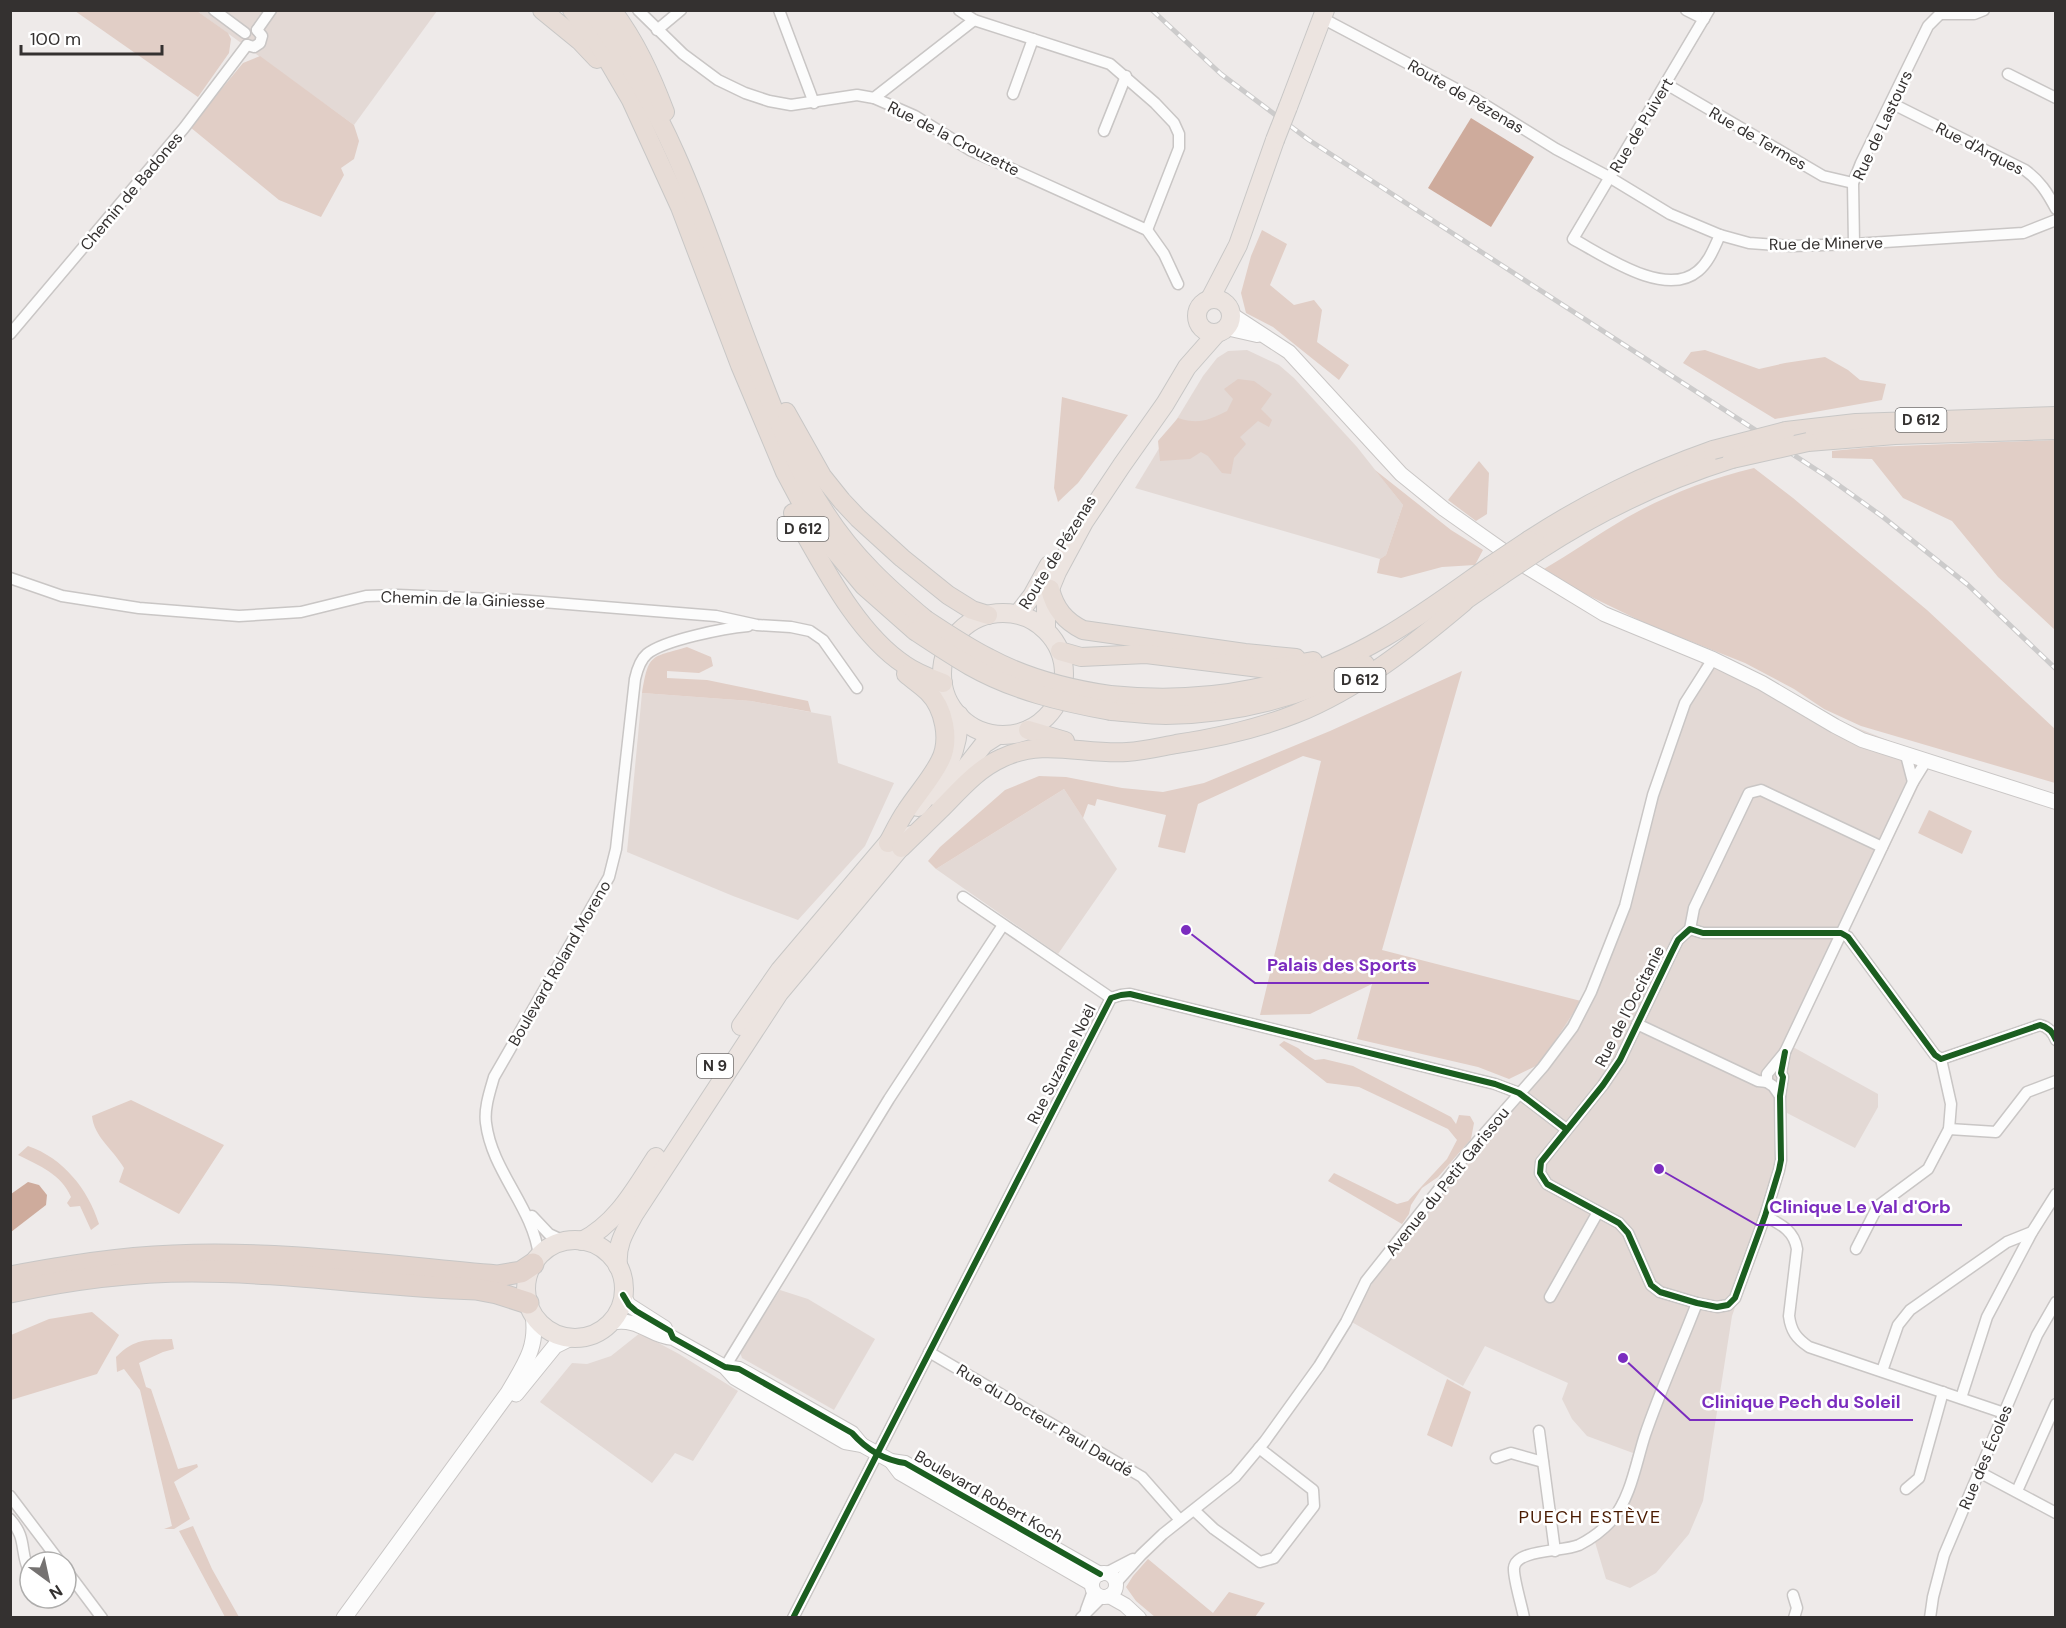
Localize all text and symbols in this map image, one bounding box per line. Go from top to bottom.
scale bar [21,18,162,56]
text: 100 m [30,27,81,51]
street label: Route de Pézenas [1404,55,1528,138]
street label: Rue de Lastours [1848,67,1917,184]
street label: Rue de Puivert [1605,74,1678,177]
street label: Rue de la Crouzette [884,96,1023,181]
street label: Rue de Termes [1705,102,1810,175]
street label: Rue d'Arques [1932,117,2027,180]
street label: Chemin de Badones [75,128,187,255]
street label: Rue de Minerve [1769,232,1883,255]
road number: D 612 [1896,408,1946,432]
street label: Route de Pézenas [1014,491,1101,613]
road number: D 612 [778,517,828,541]
street label: Chemin de la Giniesse [380,586,546,613]
road number: D 612 [1334,668,1386,692]
street label: Boulevard Roland Moreno [503,877,615,1050]
street label: Rue de l'Occitanie [1590,942,1669,1070]
callout: Palais des Sports [1255,947,1429,983]
text: Palais des Sports [1267,953,1417,977]
street label: Rue Suzanne Noël [1022,1001,1101,1128]
road number: N 9 [697,1054,733,1078]
street label: Avenue du Petit Garissou [1381,1103,1514,1260]
callout: Clinique Le Val d'Orb [1757,1189,1962,1225]
text: Clinique Le Val d'Orb [1769,1195,1951,1219]
street label: Rue du Docteur Paul Daudé [953,1359,1137,1481]
callout: Clinique Pech du Soleil [1690,1384,1913,1420]
text: Clinique Pech du Soleil [1701,1390,1901,1414]
street label: Rue des Écoles [1954,1402,2017,1513]
street label: Boulevard Robert Koch [911,1445,1067,1548]
district label: PUECH ESTÈVE [1518,1505,1662,1529]
north arrow [18,1550,78,1610]
text: N [45,1580,67,1604]

